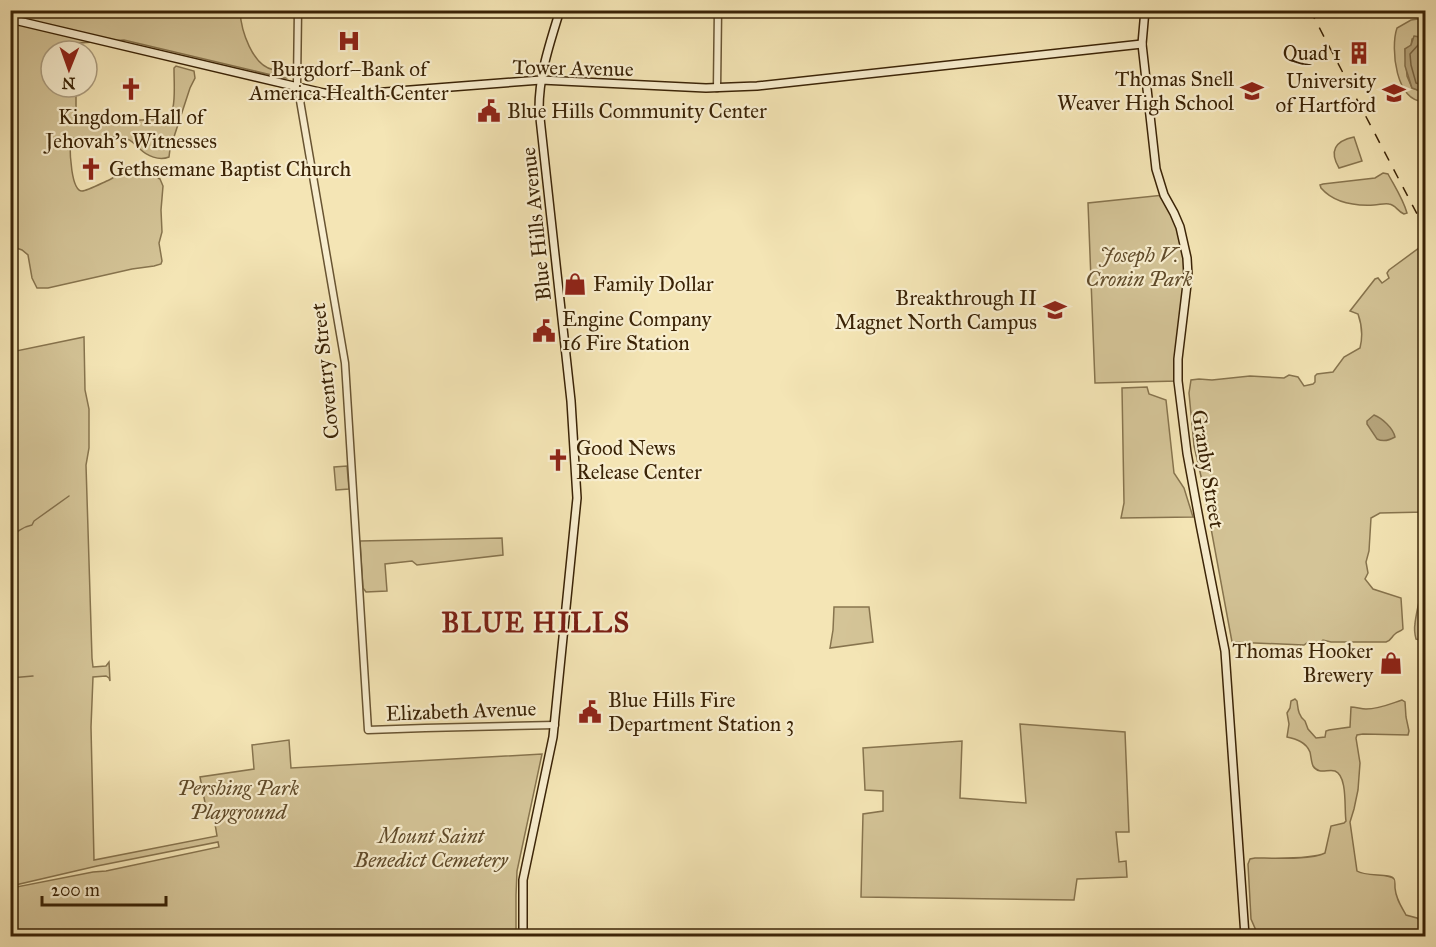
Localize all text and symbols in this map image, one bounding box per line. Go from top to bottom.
hospital icon: Burgdorf–Bank of America Health Center [336,28,362,54]
north arrow [39,39,99,99]
place label: Quad 1 [1283,40,1341,66]
building icon: Quad 1 [1346,40,1372,66]
street label: Tower Avenue [512,54,634,82]
place label: Burgdorf–Bank of America Health Center [248,56,449,106]
place label: Thomas Snell Weaver High School [1057,66,1234,116]
place label: University of Hartford [1275,68,1377,118]
text: N [61,74,76,93]
church icon: Kingdom Hall of Jehovah's Witnesses [118,76,144,102]
school or university icon: Thomas Snell Weaver High School [1239,78,1265,104]
school or university icon: University of Hartford [1381,80,1407,106]
public building icon: Blue Hills Community Center [476,98,502,124]
place label: Blue Hills Community Center [507,98,767,124]
place label: Kingdom Hall of Jehovah's Witnesses [43,104,217,154]
street label: Blue Hills Avenue [515,146,557,302]
church icon: Gethsemane Baptist Church [78,156,104,182]
place label: Gethsemane Baptist Church [109,156,352,182]
park label: Joseph V. Cronin Park [1086,242,1193,292]
shop icon: Family Dollar [562,271,588,297]
place label: Family Dollar [593,271,714,297]
place label: Breakthrough II Magnet North Campus [835,285,1037,335]
school or university icon: Breakthrough II Magnet North Campus [1042,297,1068,323]
street label: Coventry Street [305,301,345,440]
place label: Engine Company 16 Fire Station [562,306,713,356]
public building icon: Engine Company 16 Fire Station [531,318,557,344]
street label: Granby Street [1186,408,1230,531]
place label: Good News Release Center [576,435,702,485]
church icon: Good News Release Center [545,447,571,473]
district label: BLUE HILLS [442,606,630,639]
place label: Thomas Hooker Brewery [1232,638,1374,688]
shop icon: Thomas Hooker Brewery [1378,650,1404,676]
place label: Blue Hills Fire Department Station 3 [608,687,794,737]
street label: Elizabeth Avenue [385,695,537,727]
public building icon: Blue Hills Fire Department Station 3 [577,699,603,725]
park label: Pershing Park Playground [177,775,300,825]
park label: Mount Saint Benedict Cemetery [353,823,509,873]
scale bar [42,869,166,907]
text: 200 m [51,879,100,901]

